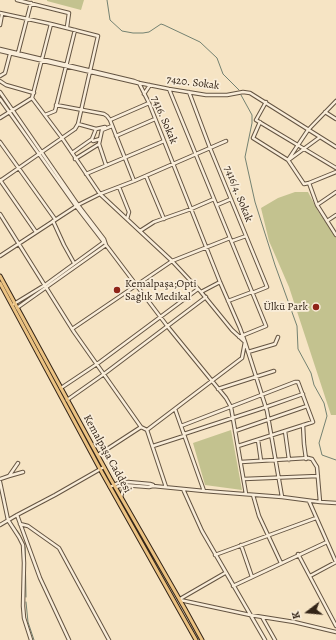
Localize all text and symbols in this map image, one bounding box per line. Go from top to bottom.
street label: 7420. Sokak [166,73,220,93]
street label: 7416. Sokak [148,94,180,146]
street label: 7416/4. Sokak [221,164,255,224]
place label: Kemalpaşa;Opti Sağlık Medikal [125,277,197,303]
marker: Kemalpaşa;Opti Sağlık Medikal [112,285,122,295]
place label: Ülkü Park [264,300,308,314]
marker: Ülkü Park [311,302,321,312]
street label: Kemalpaşa Caddesi [80,413,134,495]
north arrow [288,592,328,632]
text: K [288,610,304,621]

